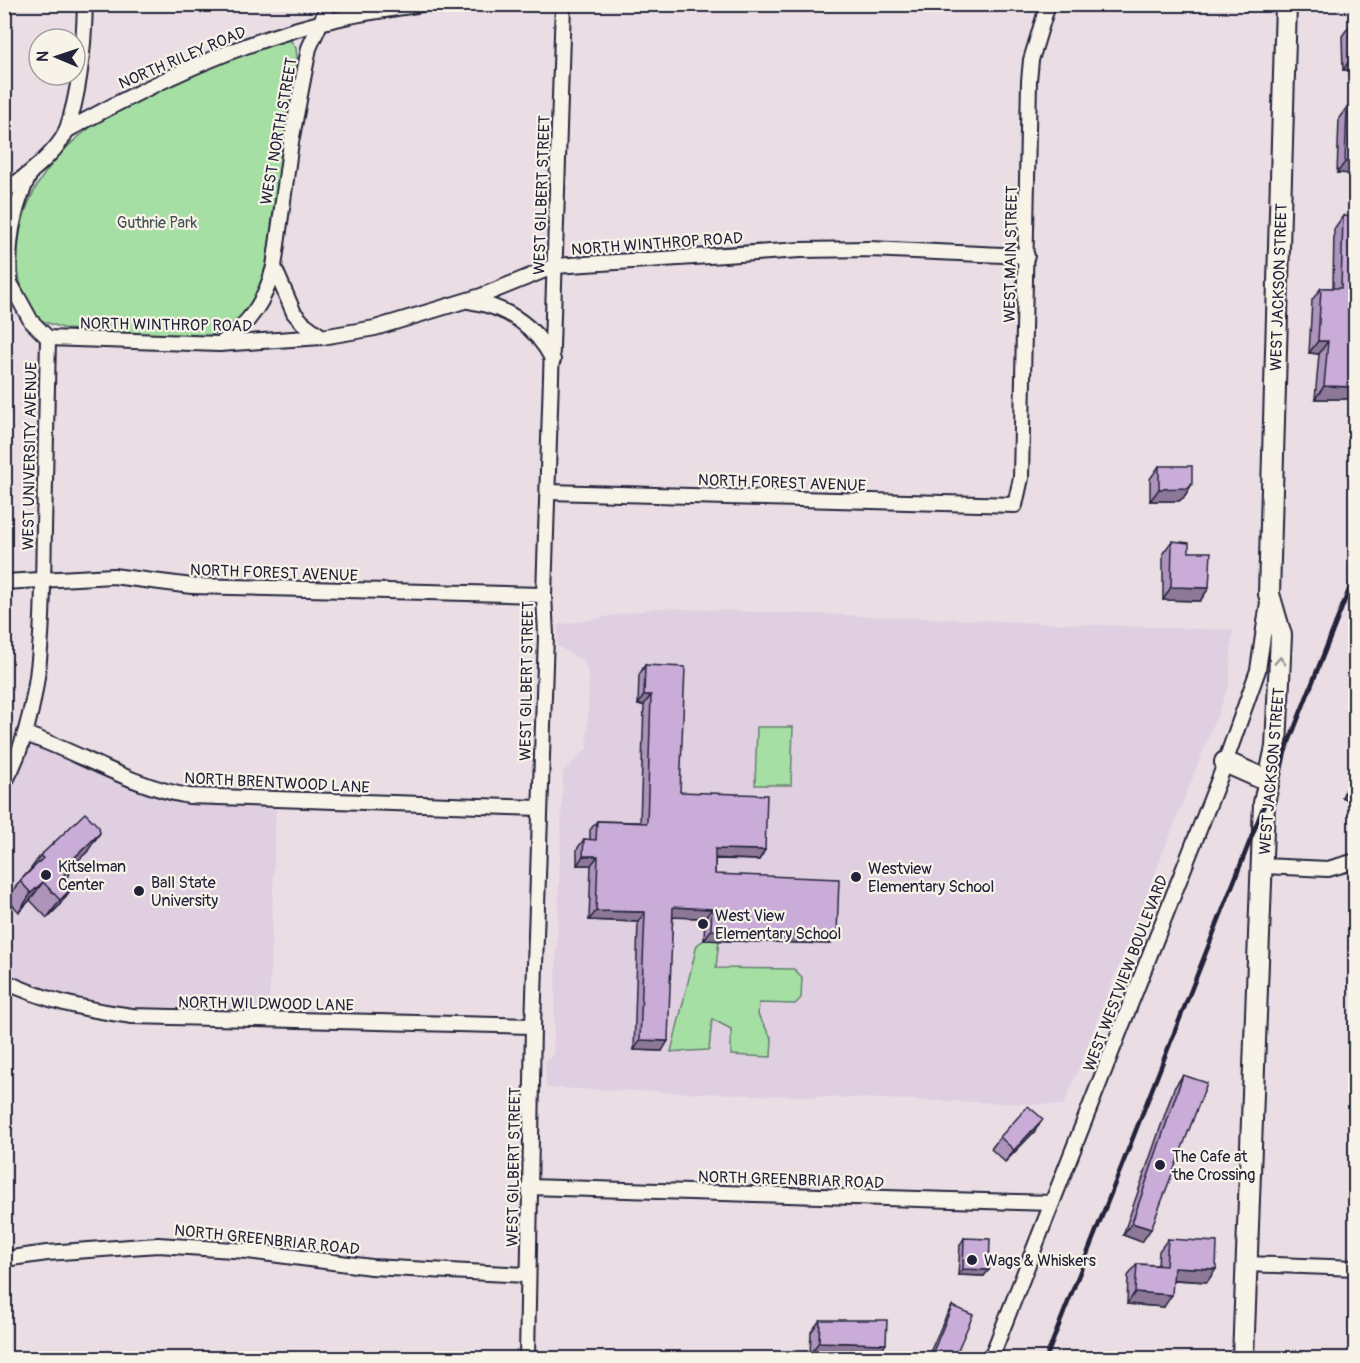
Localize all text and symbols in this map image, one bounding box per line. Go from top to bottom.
street label: NORTH RILEY ROAD [116,22,249,94]
north arrow [27,27,87,87]
text: N [33,51,53,62]
street label: WEST NORTH STREET [256,56,302,206]
street label: WEST GILBERT STREET [529,115,555,275]
street label: WEST MAIN STREET [1000,185,1022,323]
street label: WEST JACKSON STREET [1266,203,1292,371]
park label: Guthrie Park [117,213,198,233]
street label: NORTH WINTHROP ROAD [570,228,744,260]
street label: NORTH WINTHROP ROAD [80,313,252,337]
street label: WEST UNIVERSITY AVENUE [18,362,42,550]
street label: NORTH FOREST AVENUE [698,470,866,496]
street label: NORTH FOREST AVENUE [190,560,358,586]
street label: WEST GILBERT STREET [516,601,538,761]
one-way arrow [1273,656,1286,665]
street label: WEST JACKSON STREET [1255,686,1289,856]
street label: NORTH BRENTWOOD LANE [184,768,370,798]
place label: Kitselman Center [58,857,126,895]
place label: Westview Elementary School [868,859,994,897]
marker: Kitselman Center [39,868,53,882]
marker: Westview Elementary School [849,870,863,884]
street label: WEST WESTVIEW BOULEVARD [1079,872,1173,1074]
place label: Ball State University [151,873,218,911]
marker: Ball State University [132,884,146,898]
place label: West View Elementary School [715,906,841,944]
marker: West View Elementary School [696,917,710,931]
street label: NORTH WILDWOOD LANE [178,992,354,1016]
street label: WEST GILBERT STREET [503,1087,525,1247]
place label: The Cafe at the Crossing [1171,1147,1255,1185]
marker: The Cafe at the Crossing [1153,1158,1167,1172]
street label: NORTH GREENBRIAR ROAD [698,1167,884,1193]
street label: NORTH GREENBRIAR ROAD [173,1220,361,1260]
place label: Wags & Whiskers [984,1251,1096,1271]
marker: Wags & Whiskers [965,1253,979,1267]

